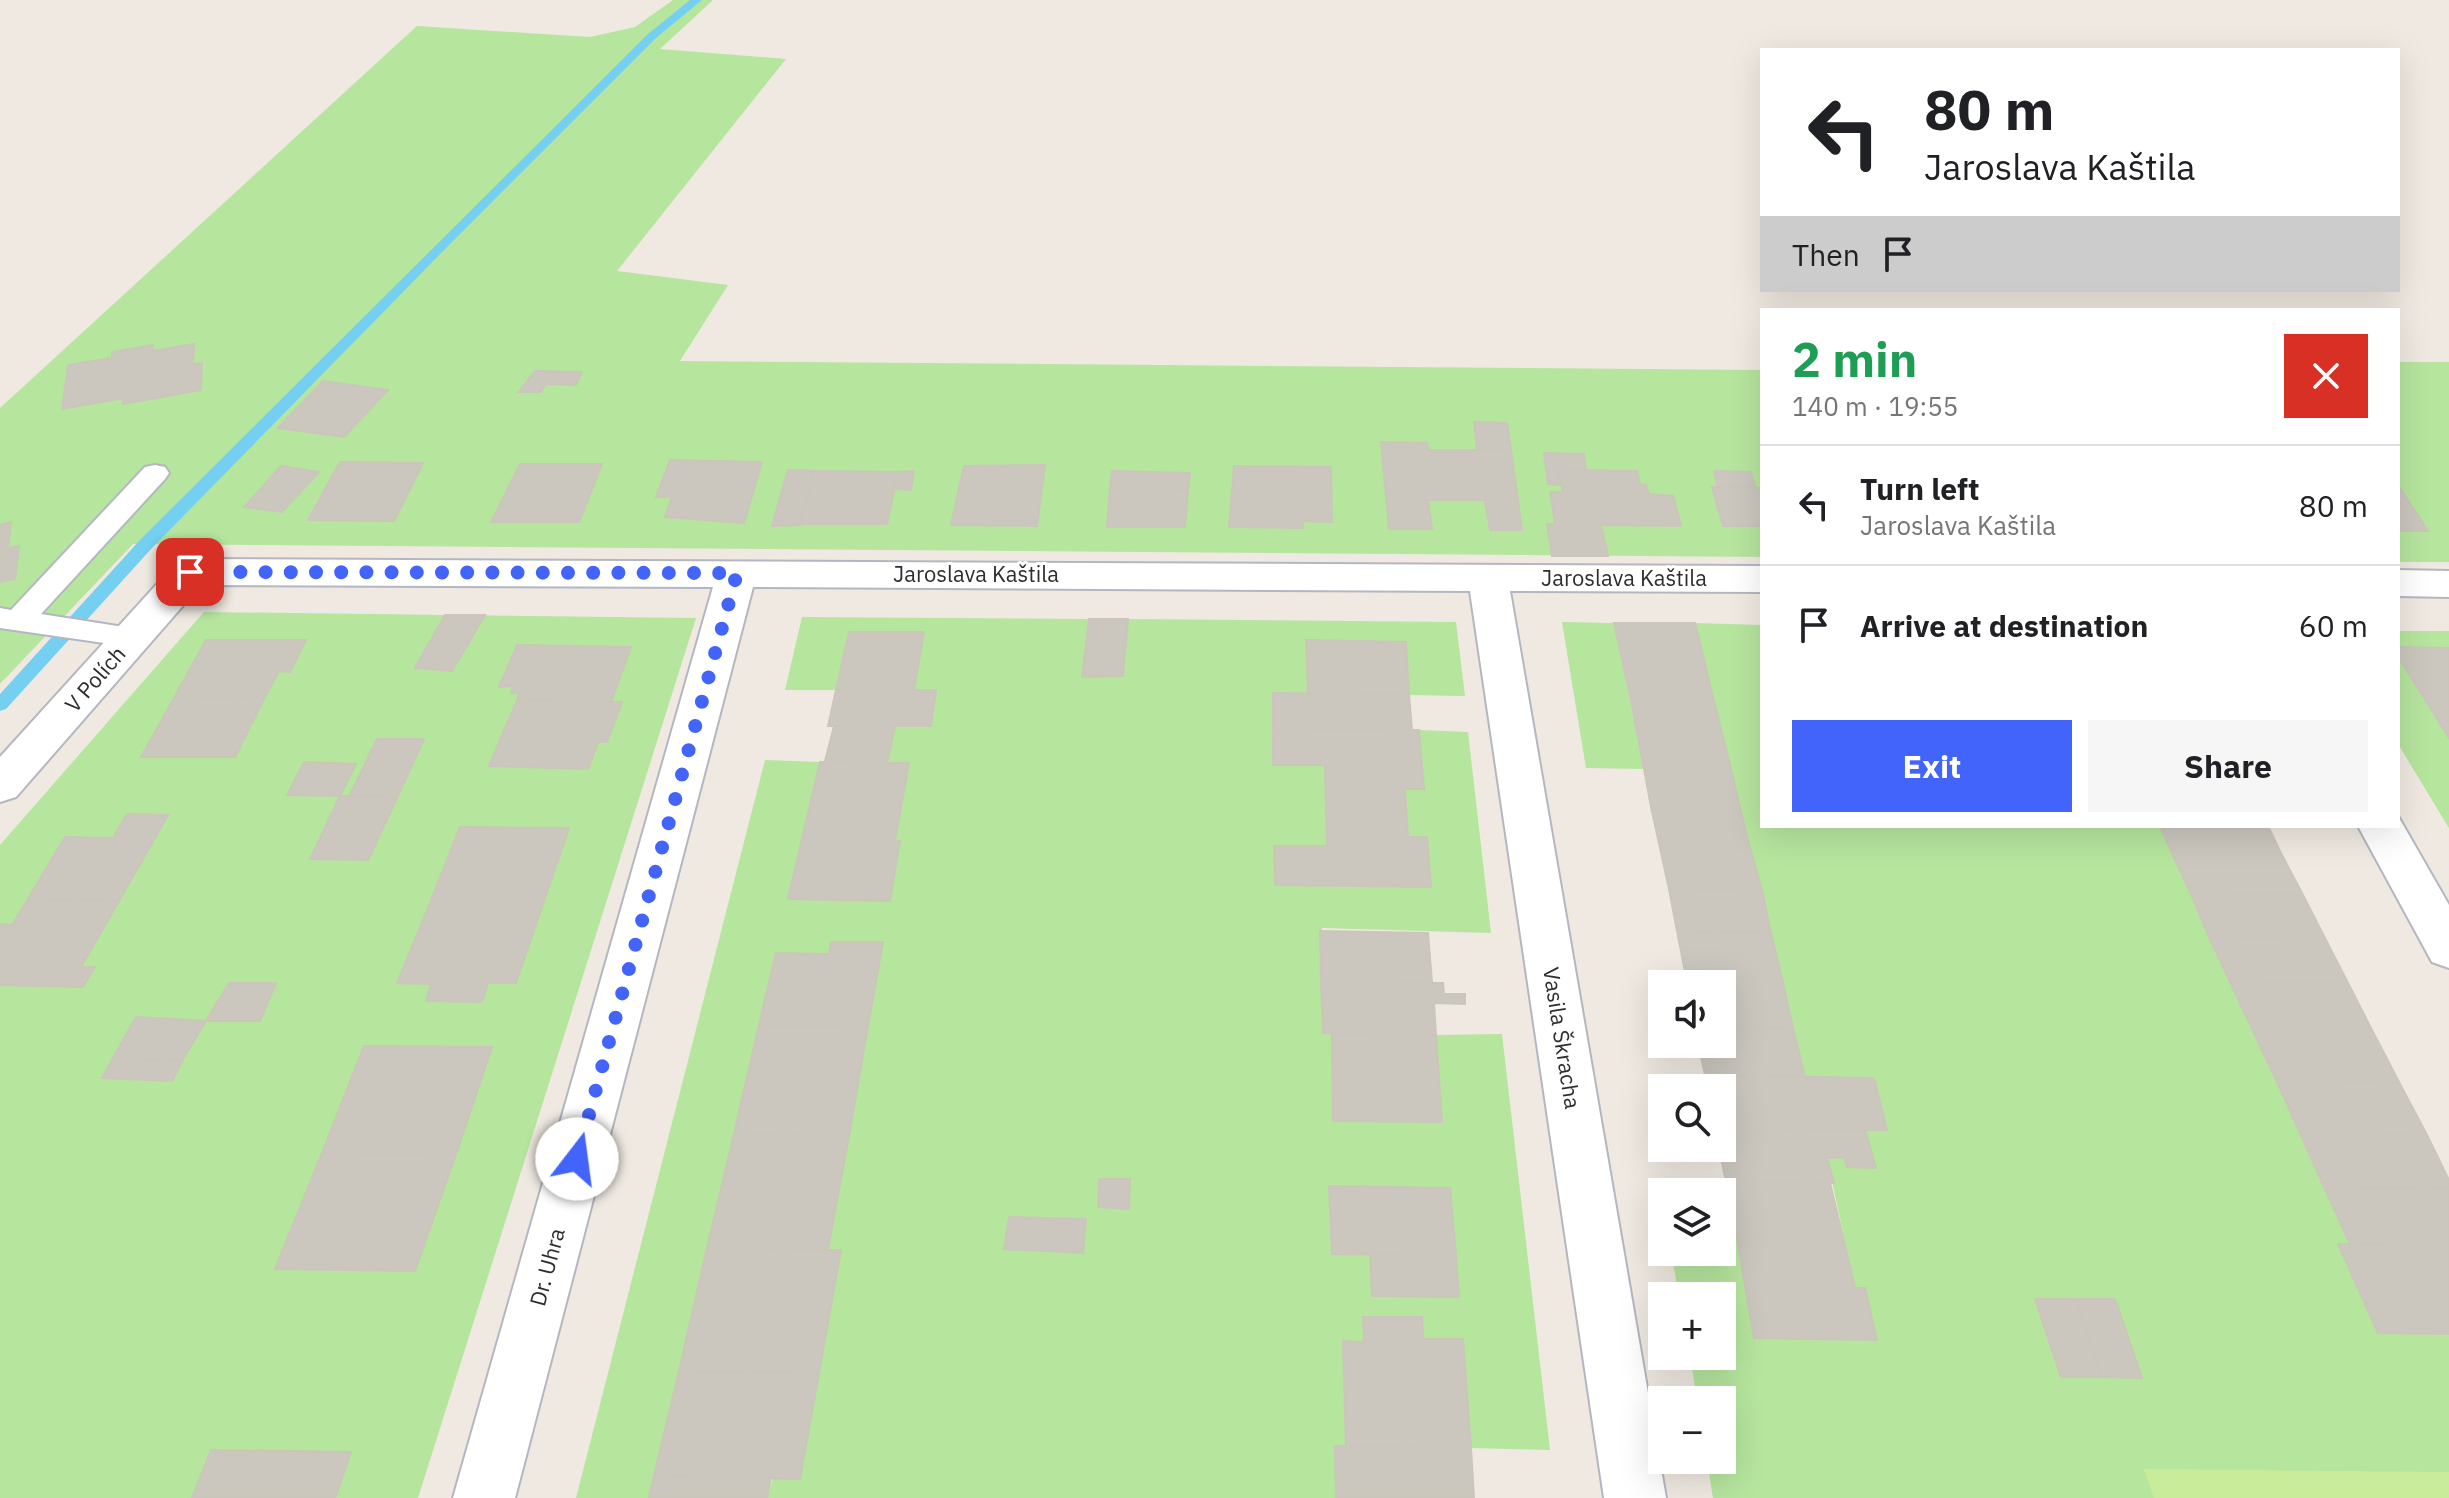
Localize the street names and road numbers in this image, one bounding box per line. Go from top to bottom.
street label: Jaroslava Kaštila [893,559,1059,588]
street label: Jaroslava Kaštila [1541,563,1707,592]
street label: V Polích [58,639,131,718]
street label: Vasila Škracha [1537,965,1588,1111]
street label: Dr. Uhra [522,1225,571,1309]

